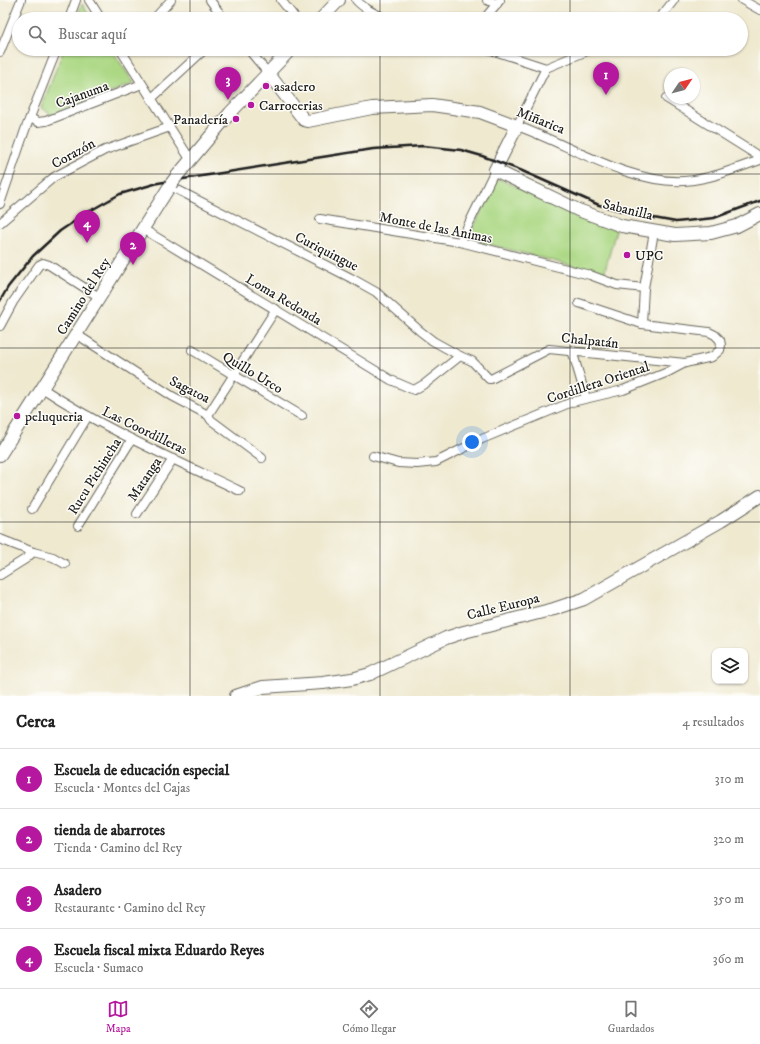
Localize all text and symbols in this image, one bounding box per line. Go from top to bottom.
search box [12,12,748,56]
icon: search [26,23,48,45]
text: Buscar aquí [58,25,126,44]
pin: 1 [593,62,619,95]
pin: 3 [215,67,241,100]
north arrow [664,68,700,104]
street label: Cajanuma [53,77,111,113]
place label: asadero [274,78,316,96]
marker: asadero [261,81,271,91]
place label: Carrocerias [259,97,323,115]
marker: Carrocerias [246,100,256,110]
street label: Miñarica [514,103,567,139]
place label: Panadería [173,111,228,129]
marker: Panadería [231,114,241,124]
street label: Corazón [48,134,99,173]
street label: Sabanilla [601,195,655,225]
street label: Monte de las Animas [378,208,494,248]
pin: 4 [74,210,100,243]
street label: Curiquingue [292,228,361,276]
pin: 2 [120,232,146,265]
place label: UPC [635,247,663,265]
marker: UPC [622,250,632,260]
street label: Camino del Rey [53,254,115,339]
street label: Loma Redonda [242,270,325,330]
street label: Chalpatán [560,329,620,353]
street label: Quillo Urco [219,348,286,398]
street label: Cordillera Oriental [545,358,653,408]
street label: Sagatoa [166,372,213,408]
street label: Las Coordilleras [99,403,190,459]
place label: peluqueria [24,408,83,426]
marker: peluqueria [12,411,22,421]
your location [462,432,482,452]
street label: Rucu Pichincha [64,435,126,518]
street label: Matanga [124,454,166,505]
street label: Calle Europa [465,589,541,625]
map controls [712,648,748,684]
button: layers [712,648,748,684]
text: Cerca [16,711,55,733]
text: 4 resultados [682,714,744,730]
text: Escuela de educación especial [54,761,229,780]
text: 1 [27,771,31,787]
text: 310 m [715,771,744,787]
text: Escuela · Montes del Cajas [54,780,190,796]
text: tienda de abarrotes [54,821,165,840]
text: 2 [26,831,32,847]
text: 320 m [713,831,744,847]
text: Tienda · Camino del Rey [54,840,182,856]
text: Asadero [54,881,102,900]
text: 3 [27,891,31,907]
text: 350 m [713,891,744,907]
text: Restaurante · Camino del Rey [54,900,205,916]
text: Escuela fiscal mixta Eduardo Reyes [54,941,264,960]
text: 4 [25,951,33,967]
text: 360 m [713,951,744,967]
text: Escuela · Sumaco [54,960,143,976]
tab: Mapa [106,998,131,1036]
tab: Cómo llegar [342,998,396,1036]
tab: Guardados [608,998,654,1036]

